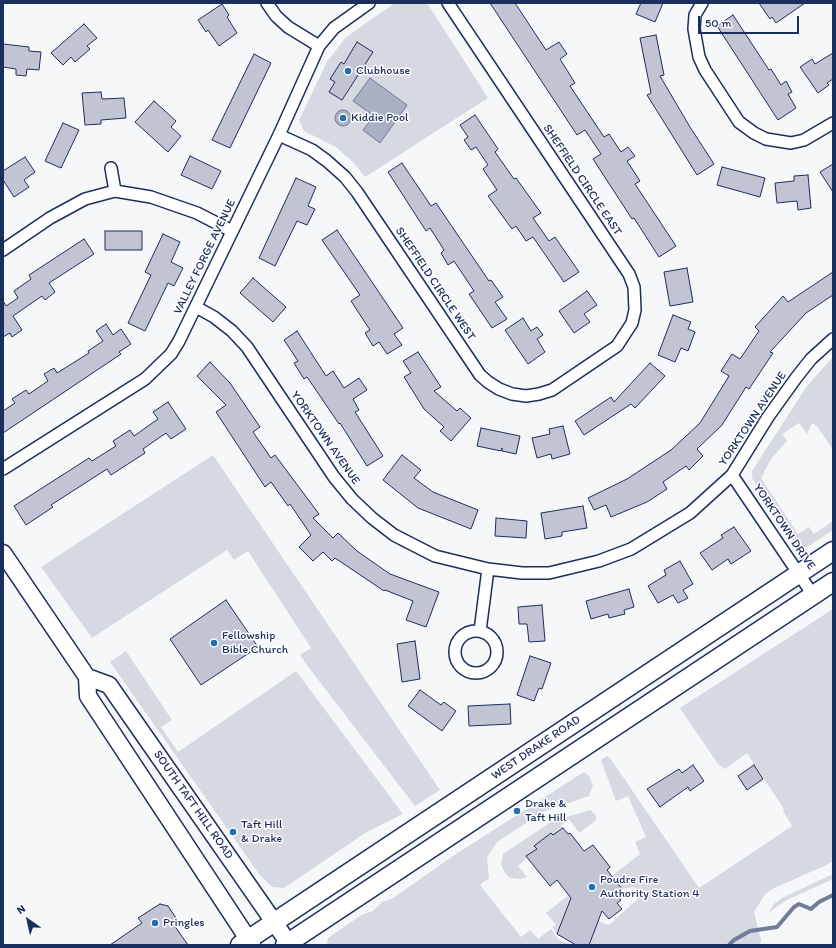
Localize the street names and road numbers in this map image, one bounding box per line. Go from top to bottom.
street label: SHEFFIELD CIRCLE EAST [539,122,625,238]
street label: VALLEY FORGE AVENUE [171,197,239,317]
street label: SHEFFIELD CIRCLE WEST [392,225,478,343]
street label: YORKTOWN AVENUE [716,369,790,469]
street label: YORKTOWN AVENUE [287,388,363,488]
street label: YORKTOWN DRIVE [750,481,818,573]
street label: WEST DRAKE ROAD [489,713,583,783]
street label: SOUTH TAFT HILL ROAD [150,748,236,862]

